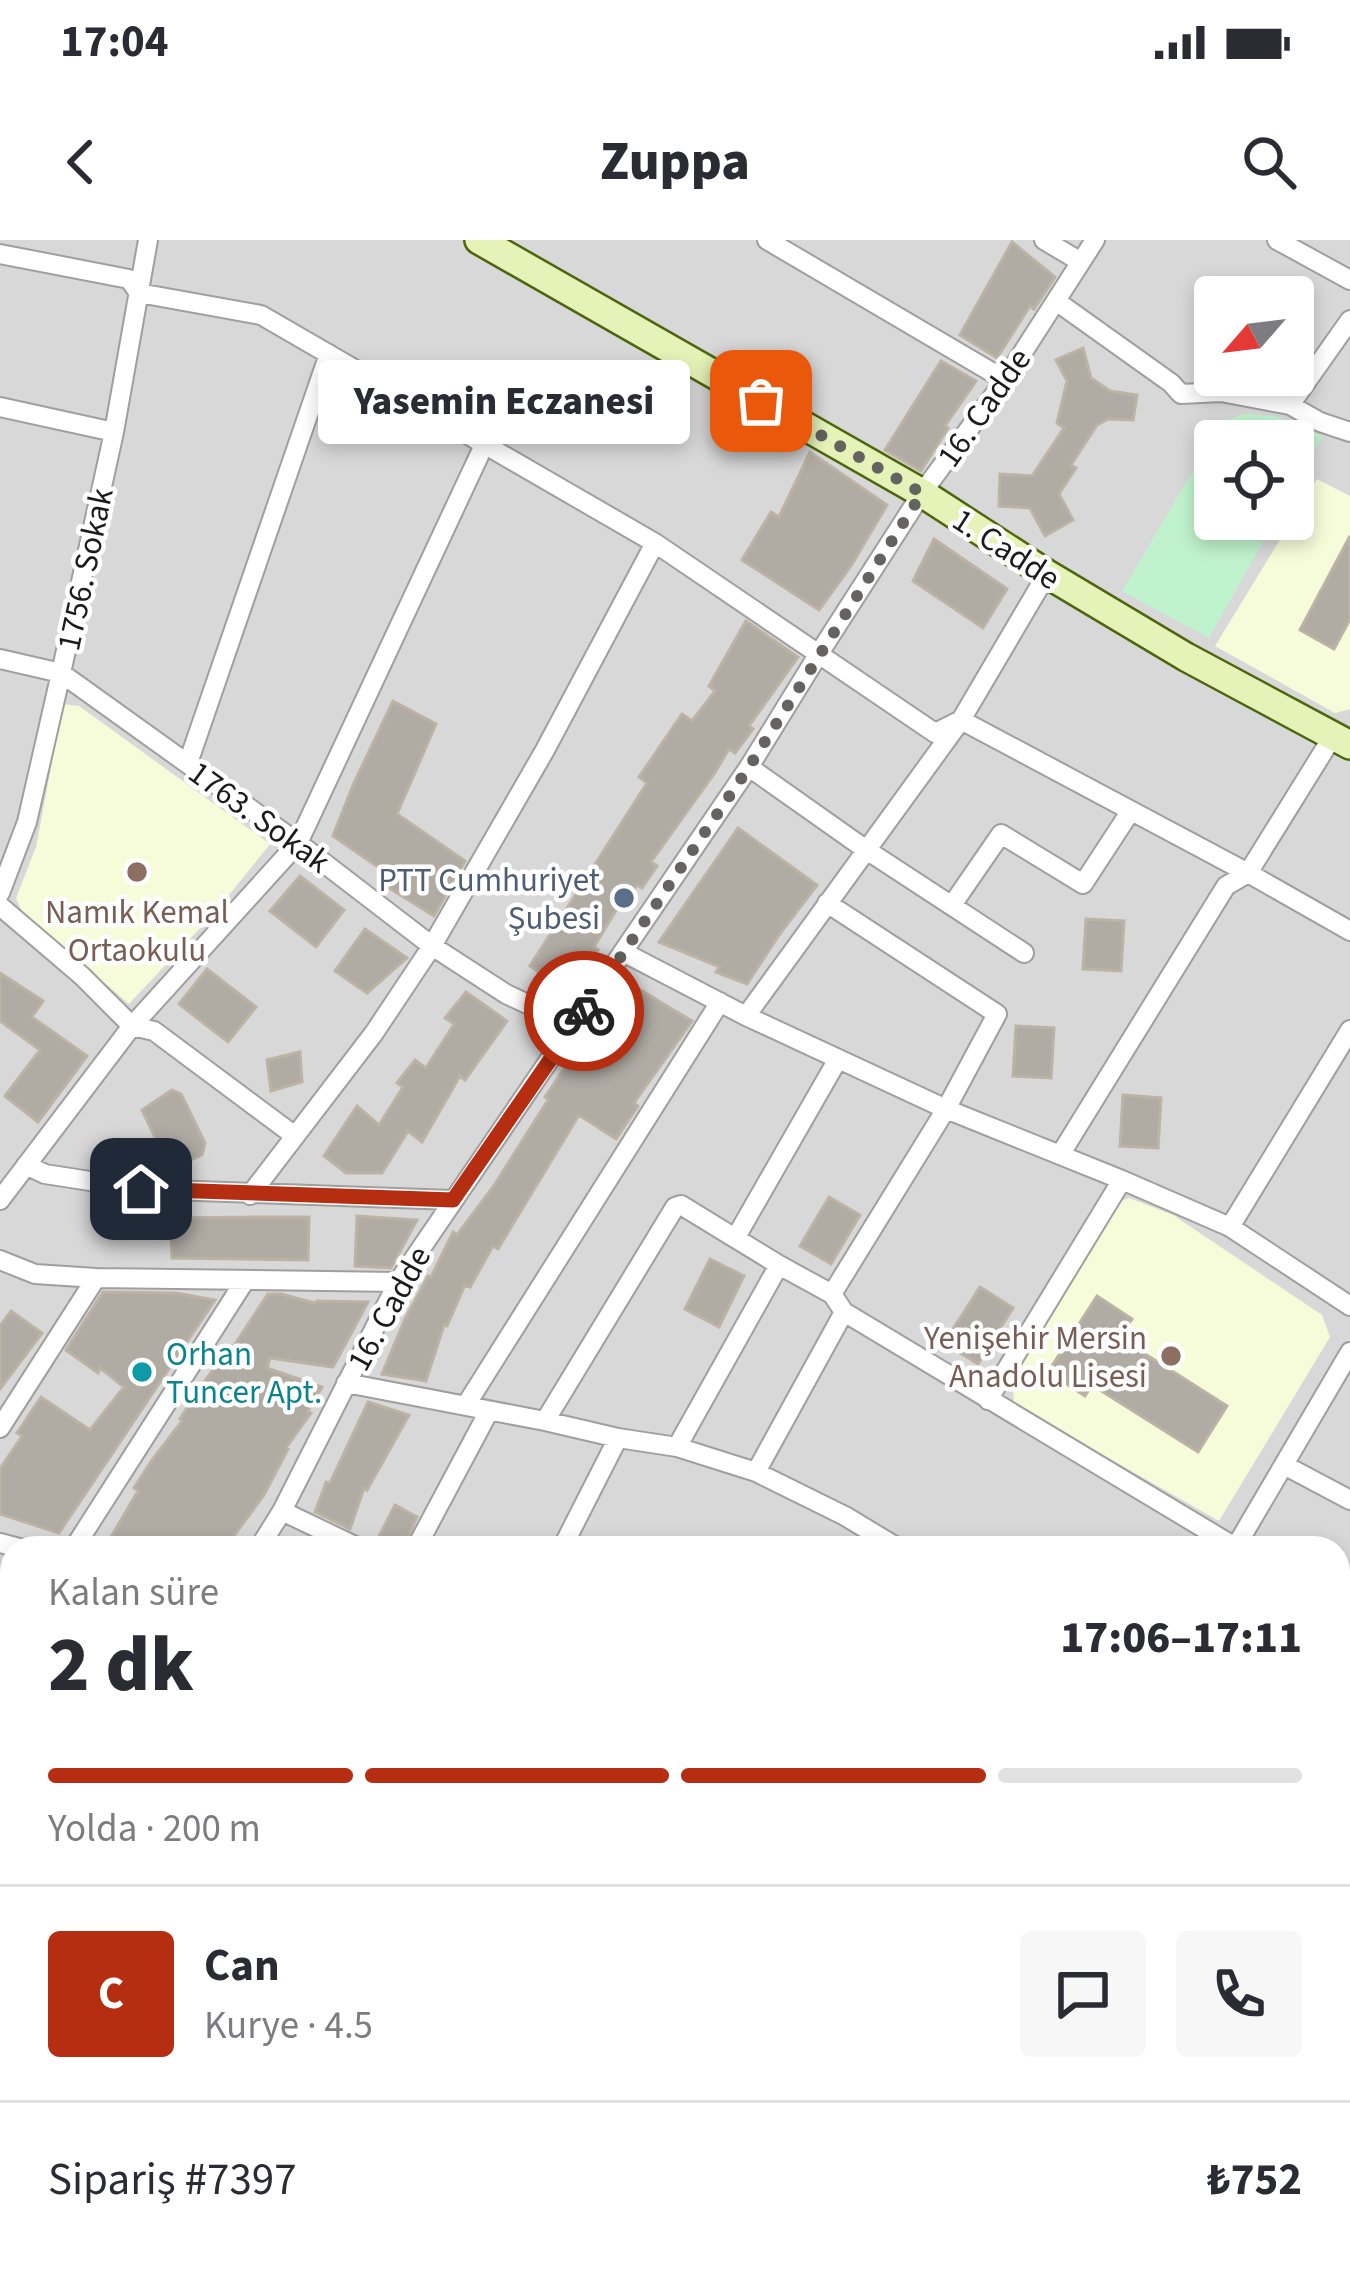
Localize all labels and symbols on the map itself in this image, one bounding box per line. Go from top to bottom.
north arrow [1194,276,1314,396]
street label: 16. Cadde [926,339,1043,477]
pin [710,350,812,452]
callout: Yasemin Eczanesi [317,359,689,443]
street label: 1756. Sokak [45,483,126,655]
street label: 1. Cadde [943,497,1069,602]
street label: 1763. Sokak [179,750,340,885]
place label: PTT Cumhuriyet Şubesi [378,857,600,942]
marker: Namık Kemal Ortaokulu [124,859,150,885]
marker: PTT Cumhuriyet Şubesi [611,885,637,911]
place label: Namık Kemal Ortaokulu [45,889,229,974]
courier [524,951,644,1071]
pin [90,1138,192,1240]
street label: 16. Cadde [336,1238,443,1380]
place label: Yenişehir Mersin Anadolu Lisesi [923,1315,1147,1400]
place label: Orhan Tuncer Apt. [166,1331,322,1416]
marker: Yenişehir Mersin Anadolu Lisesi [1158,1343,1184,1369]
marker: Orhan Tuncer Apt. [129,1359,155,1385]

